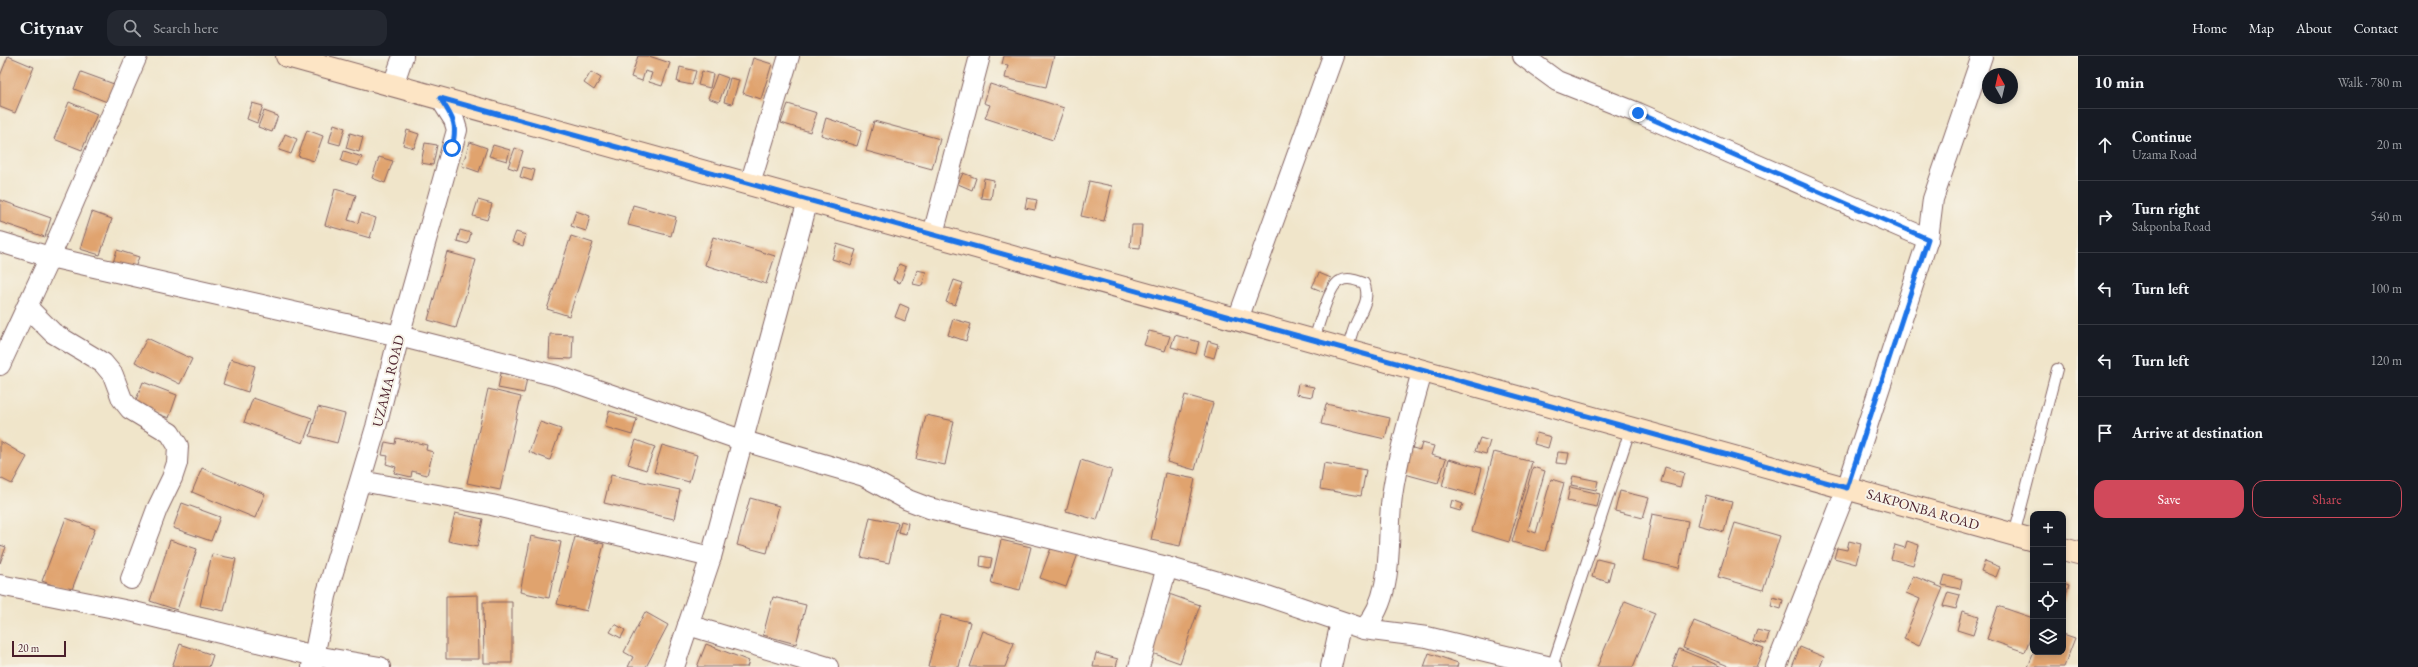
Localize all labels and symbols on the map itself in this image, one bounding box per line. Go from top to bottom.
north arrow [1982,68,2018,104]
route end [1629,104,1647,122]
route start [443,139,461,157]
street label: UZAMA ROAD [368,333,408,429]
street label: SAKPONBA ROAD [1865,484,1982,534]
scale bar [12,639,66,658]

